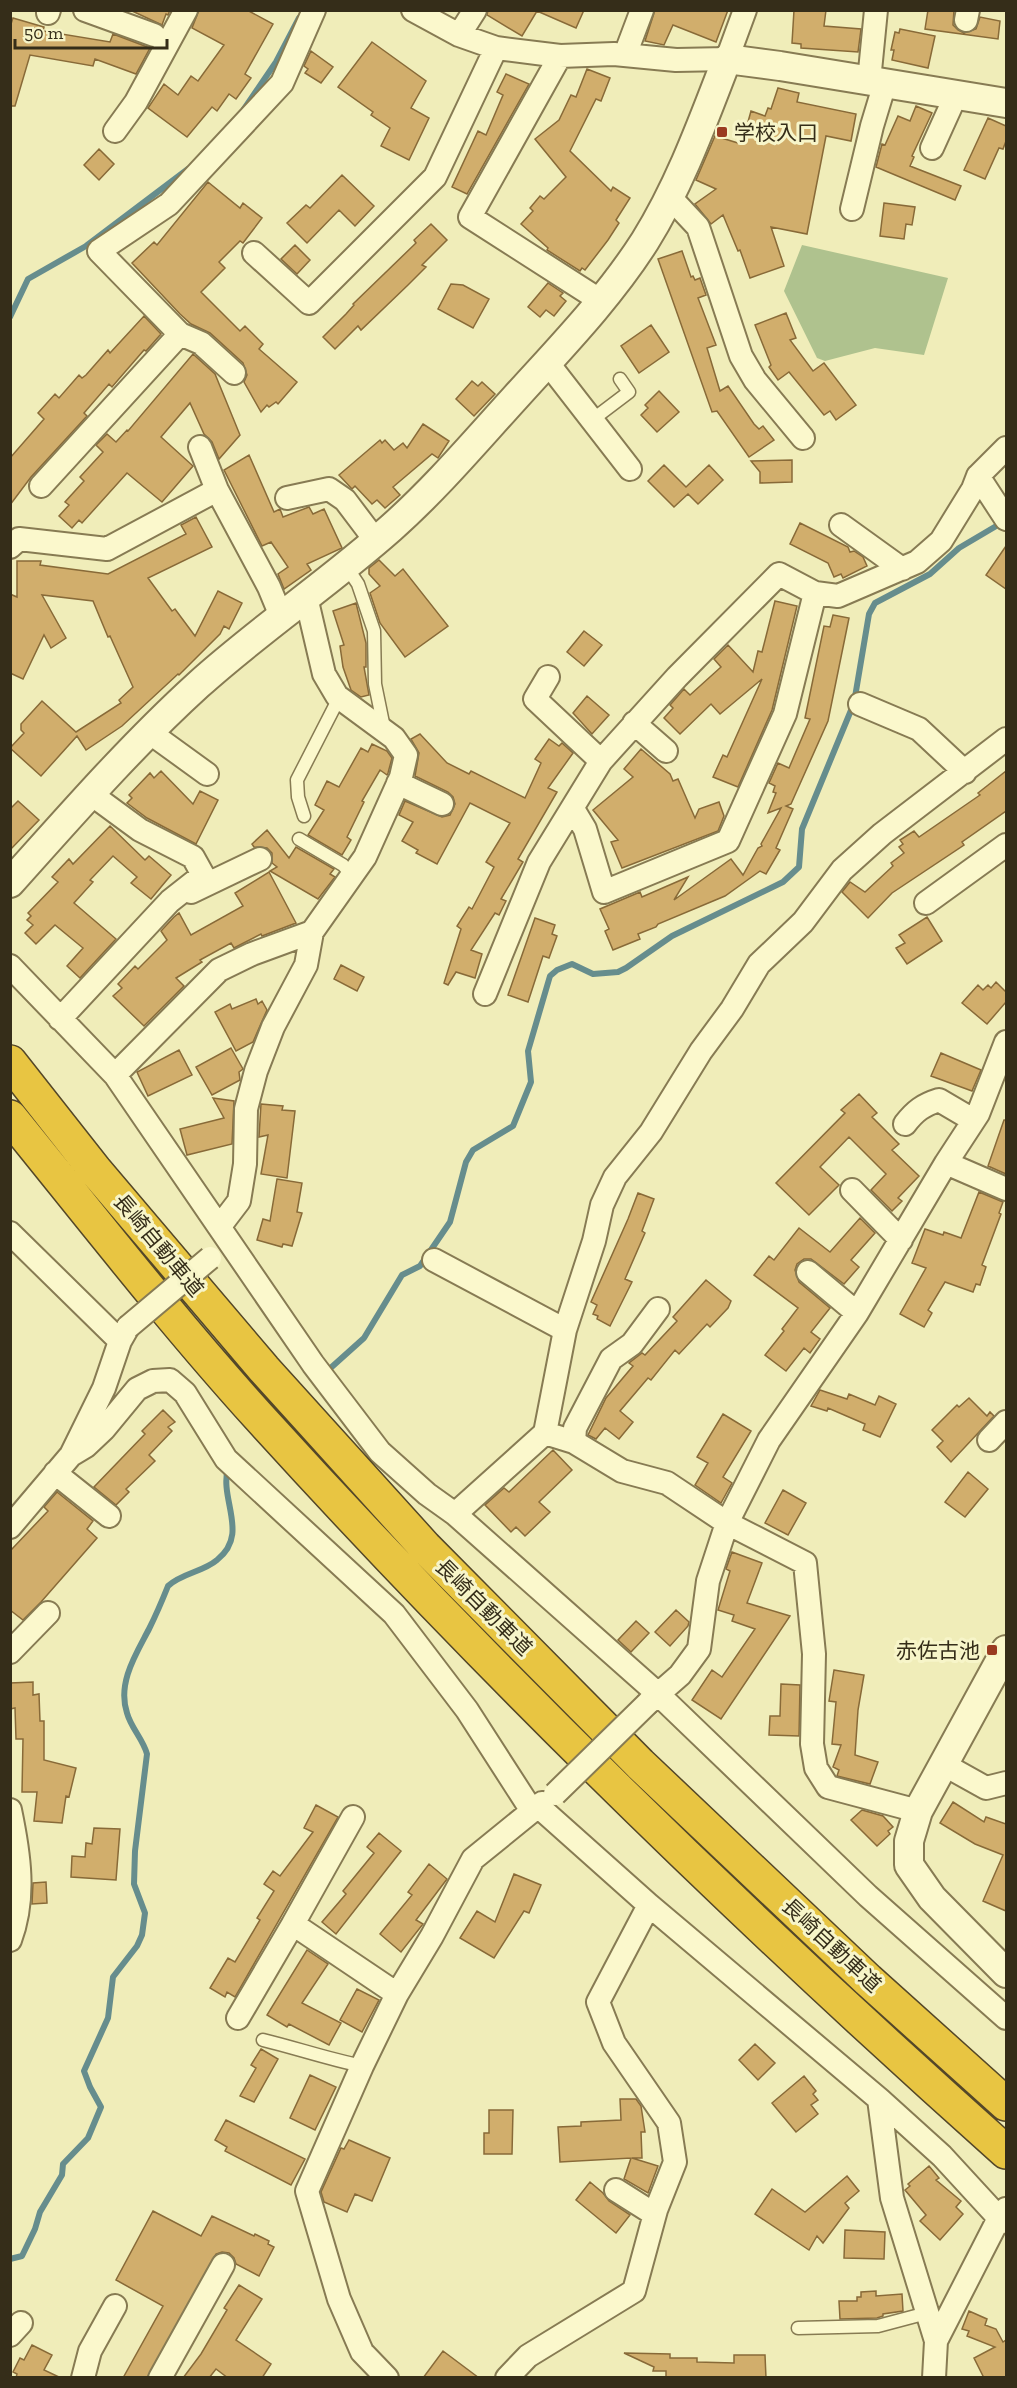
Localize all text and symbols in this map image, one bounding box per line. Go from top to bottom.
scale bar [15,12,166,50]
text: 50 m [24,22,64,44]
place label: 学校入口 [734,120,818,145]
marker: 学校入口 [715,125,729,139]
street label: 長崎自動車道 [109,1189,209,1301]
street label: 長崎自動車道 [431,1554,537,1660]
place label: 赤佐古池 [896,1638,980,1663]
marker: 赤佐古池 [985,1643,999,1657]
street label: 長崎自動車道 [777,1893,887,1997]

